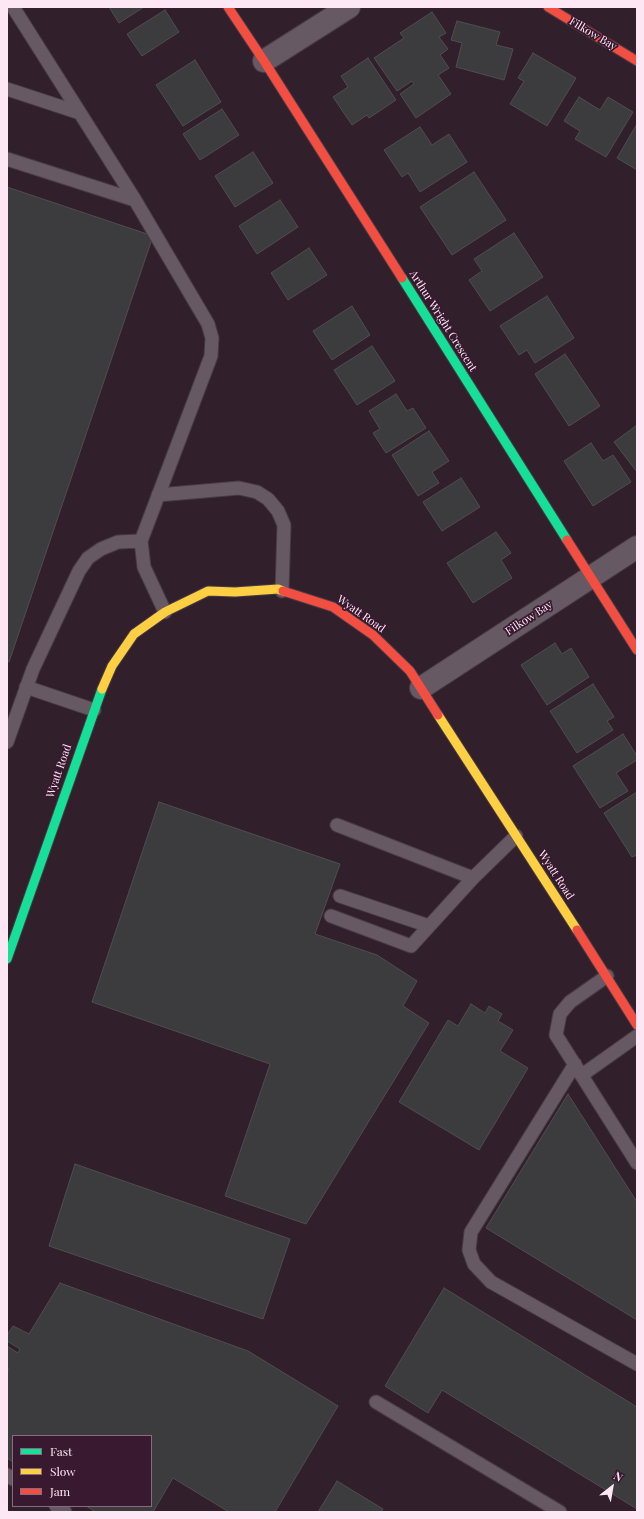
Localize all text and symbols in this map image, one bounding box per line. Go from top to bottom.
street label: Filkow Bay [567,15,619,53]
street label: Arthur Wright Crescent [406,268,480,374]
street label: Wyatt Road [334,593,388,635]
street label: Filkow Bay [503,598,555,638]
street label: Wyatt Road [44,742,74,800]
street label: Wyatt Road [535,848,577,902]
legend [12,1435,152,1507]
text: Fast [50,1443,72,1459]
text: Slow [50,1463,76,1479]
north arrow [592,1467,632,1507]
text: N [611,1468,626,1485]
text: Jam [50,1483,70,1499]

